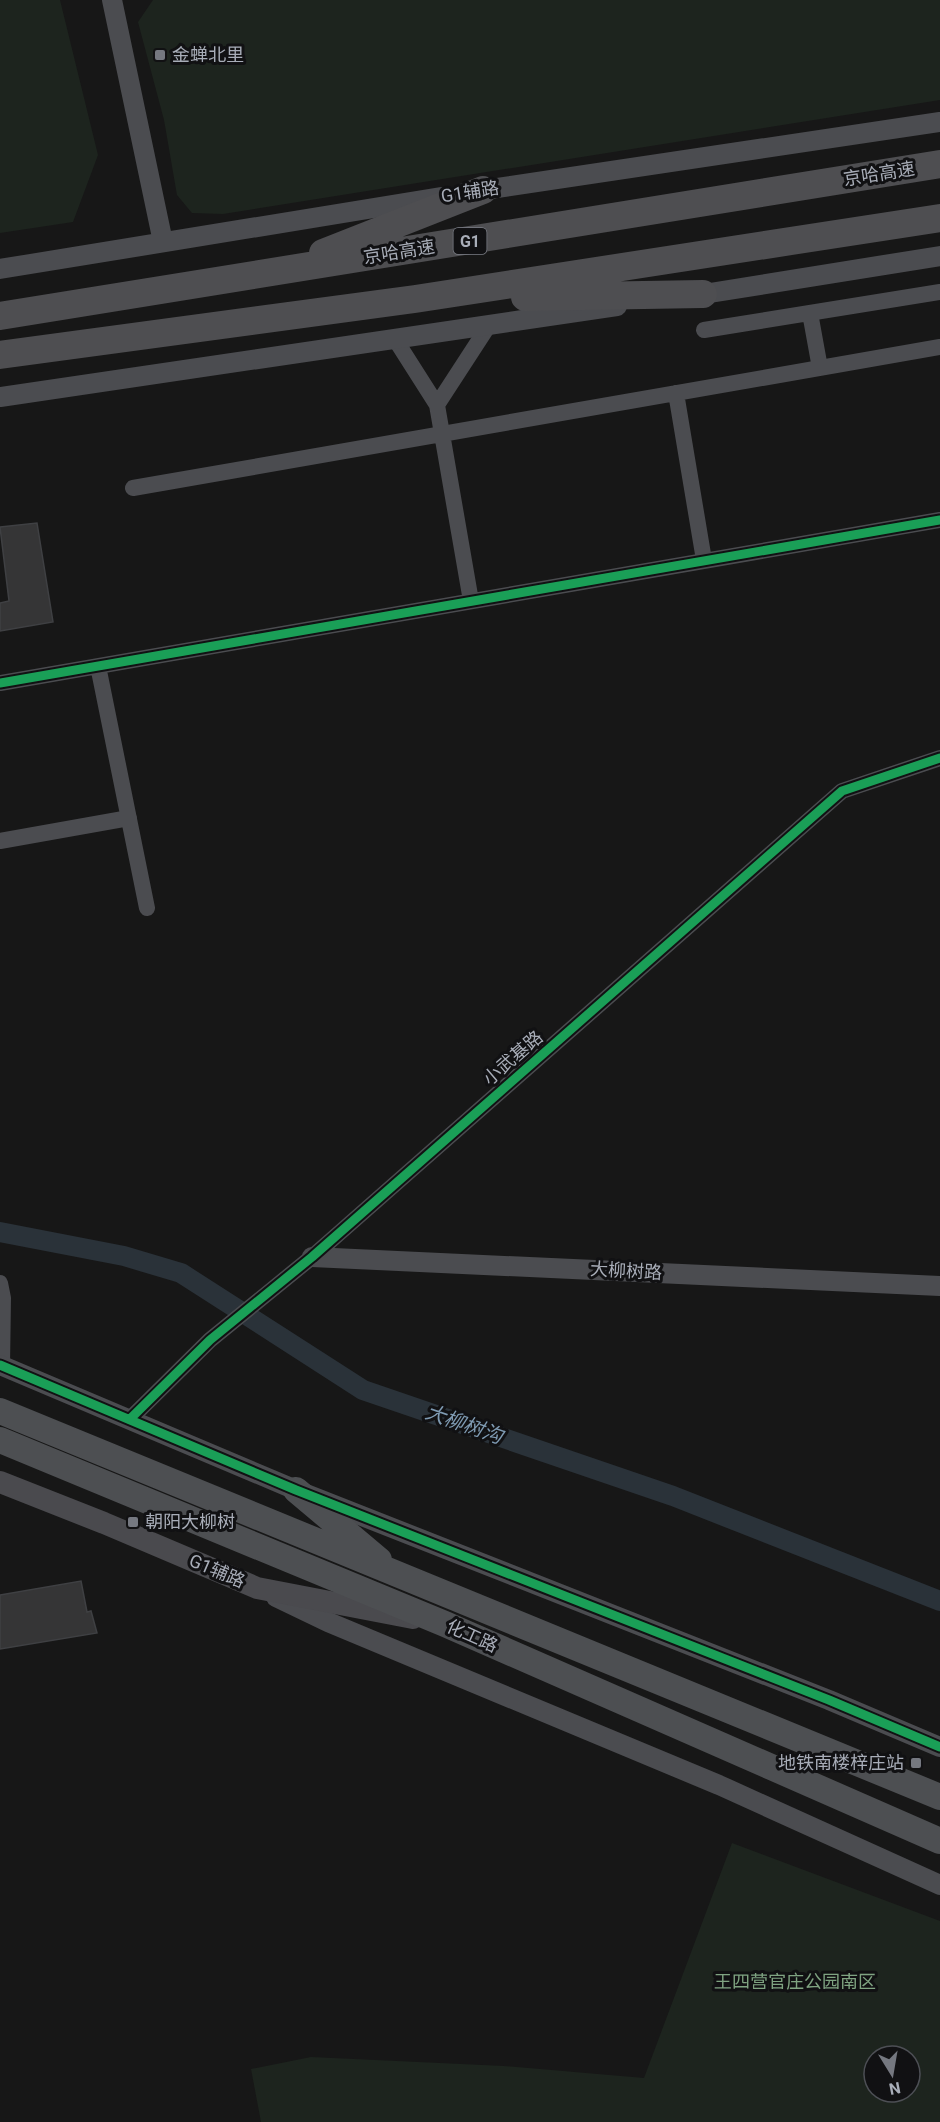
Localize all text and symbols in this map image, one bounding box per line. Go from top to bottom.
place label: 金蝉北里 [172,44,244,65]
marker: 金蝉北里 [153,48,167,62]
street label: 京哈高速 [842,158,916,190]
street label: G1辅路 [439,177,500,206]
road number: G1 [454,228,486,254]
street label: 京哈高速 [362,236,436,268]
street label: 小武基路 [479,1026,547,1089]
street label: 大柳树路 [590,1258,663,1283]
water label: 大柳树沟 [422,1400,508,1449]
place label: 朝阳大柳树 [145,1511,235,1532]
marker: 朝阳大柳树 [126,1515,140,1529]
street label: G1辅路 [186,1549,248,1592]
street label: 化工路 [443,1615,501,1656]
place label: 地铁南楼梓庄站 [778,1752,904,1773]
marker: 地铁南楼梓庄站 [909,1756,923,1770]
park label: 王四营官庄公园南区 [714,1971,876,1992]
north arrow [862,2044,922,2104]
text: N [887,2078,902,2099]

